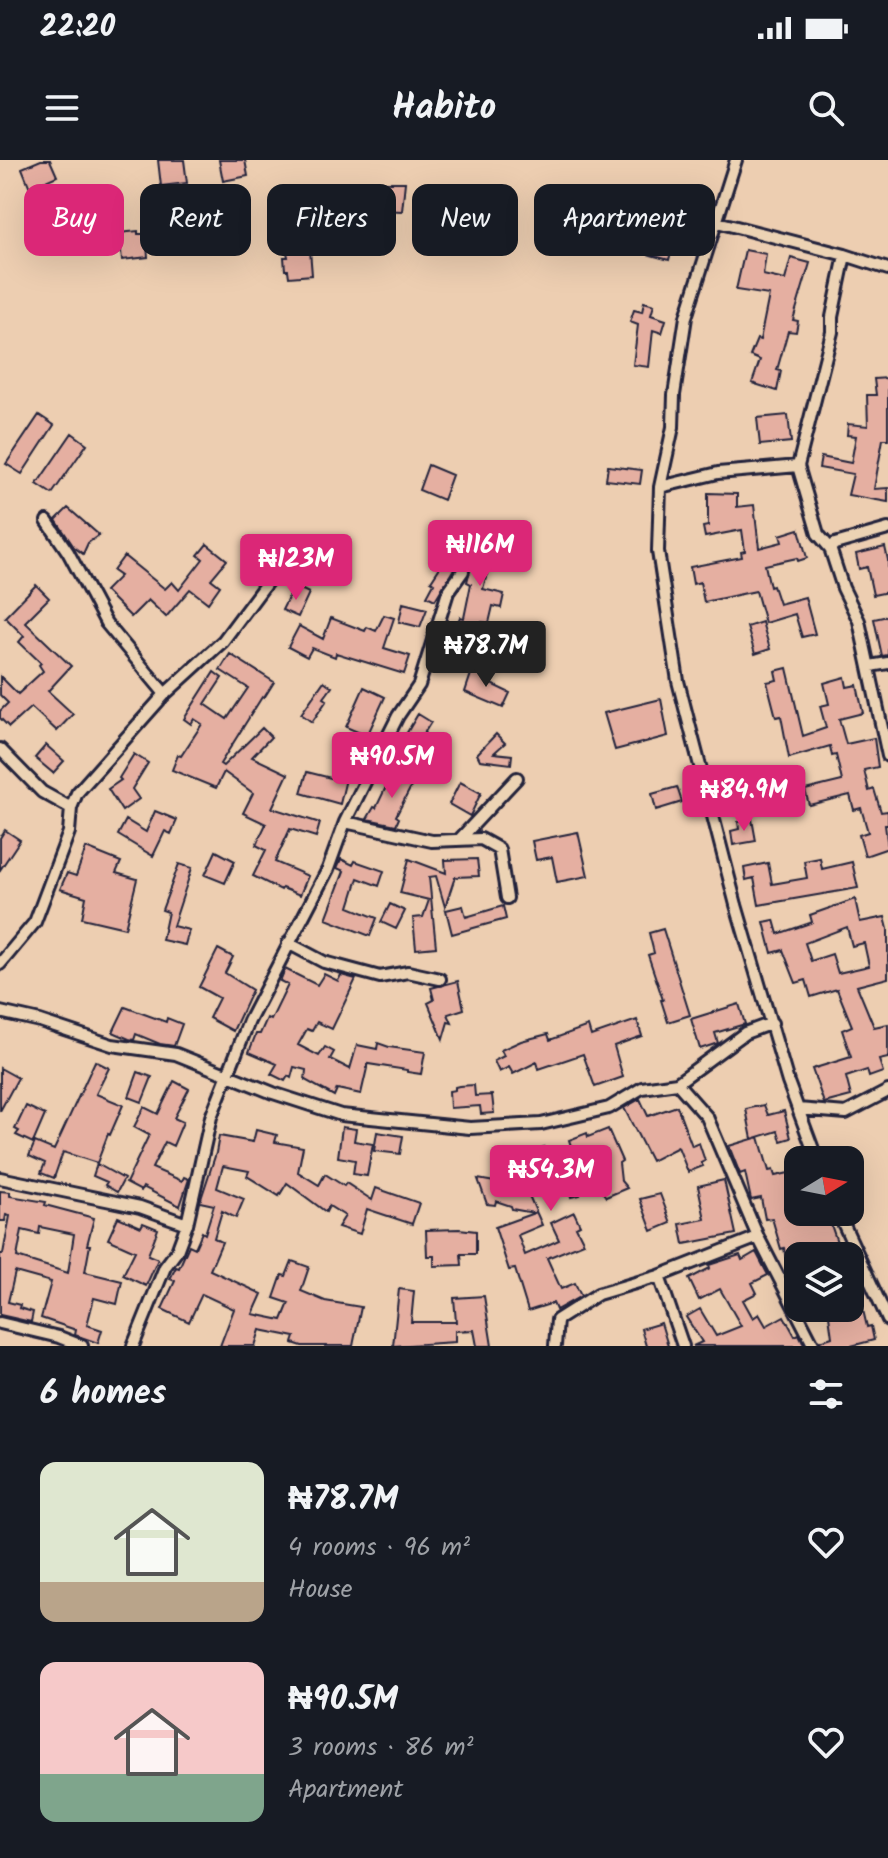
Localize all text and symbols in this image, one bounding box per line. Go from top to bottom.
text: 22:20 [40,4,115,52]
text: Habito [392,80,496,137]
icon: menu [40,86,84,130]
icon: search [804,86,848,130]
chip: Buy [24,184,124,256]
chip: Rent [140,184,251,256]
chip: Filters [267,184,396,256]
chip: New [412,184,518,256]
chip: Apartment [534,184,715,256]
pin: ₦116M [424,520,536,588]
text: ₦116M [446,525,514,567]
pin: ₦123M [240,534,352,602]
text: ₦123M [258,539,334,581]
pin: ₦78.7M [421,621,551,689]
text: ₦78.7M [444,626,528,668]
pin: ₦90.5M [327,732,457,800]
text: ₦90.5M [350,737,434,779]
pin: ₦84.9M [679,765,809,833]
text: ₦84.9M [700,770,788,812]
pin: ₦54.3M [486,1145,616,1213]
north arrow [784,1146,864,1226]
map controls [784,1146,864,1322]
text: ₦54.3M [508,1150,594,1192]
button: layers [784,1242,864,1322]
text: 6 homes [40,1367,166,1421]
icon: filters [804,1372,848,1416]
text: ₦78.7M [288,1473,398,1527]
icon: home [104,1494,200,1590]
icon: heart [804,1520,848,1564]
text: 4 rooms · 96 m² [288,1527,470,1569]
text: House [288,1569,352,1611]
text: ₦90.5M [288,1673,398,1727]
icon: home [104,1694,200,1790]
icon: heart [804,1720,848,1764]
text: 3 rooms · 86 m² [288,1727,473,1769]
text: Apartment [288,1769,403,1811]

